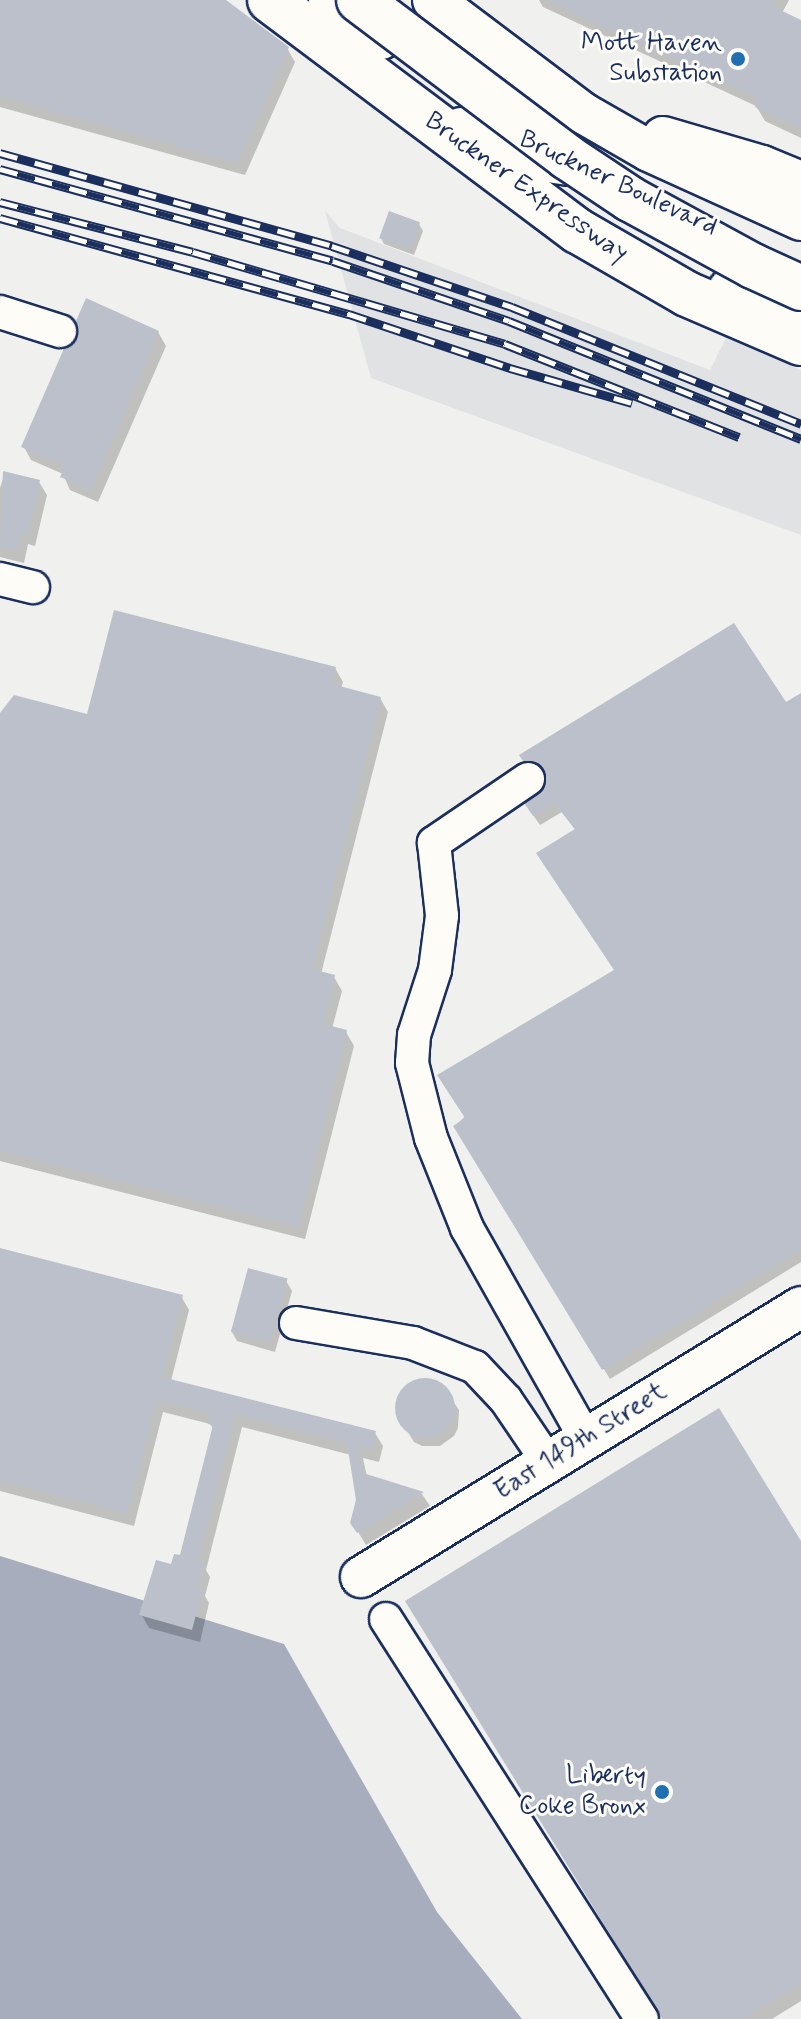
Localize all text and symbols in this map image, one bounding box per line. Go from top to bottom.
place label: Mott Haven Substation [581,28,722,90]
marker: Mott Haven Substation [729,50,747,68]
street label: Bruckner Expressway [417,105,635,271]
street label: Bruckner Boulevard [516,125,720,243]
street label: East 149th Street [489,1376,673,1508]
place label: Liberty Coke Bronx [519,1761,646,1822]
marker: Liberty Coke Bronx [653,1783,671,1801]

